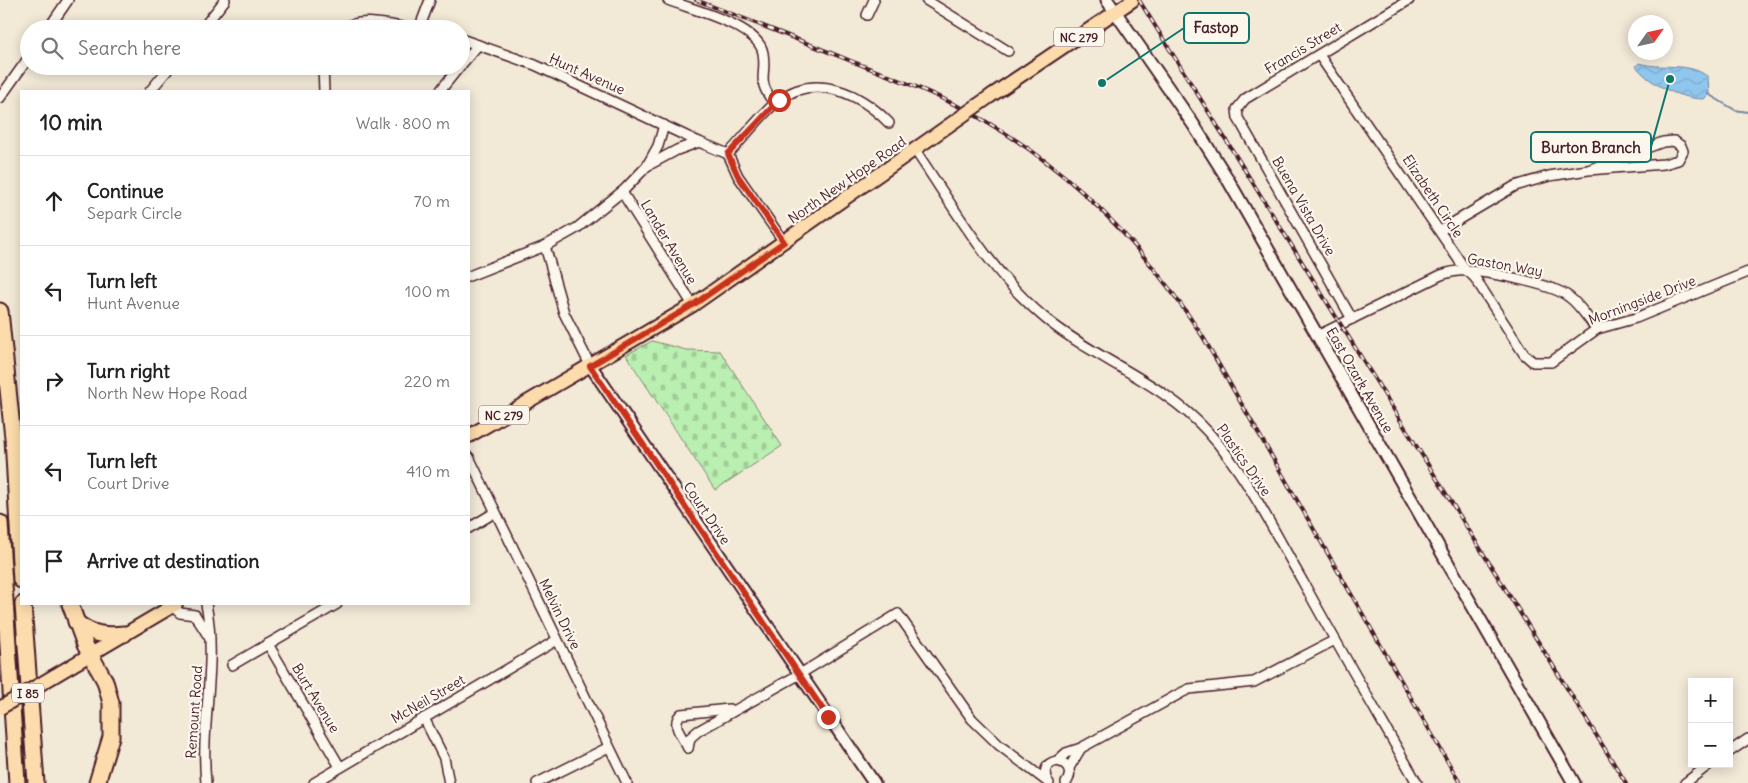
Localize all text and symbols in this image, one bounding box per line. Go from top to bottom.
callout: Fastop [1184,13,1249,43]
north arrow [1628,15,1673,60]
text: Fastop [1193,18,1239,38]
street label: Francis Street [1261,18,1345,78]
search box [20,20,470,75]
road number: NC 279 [1054,28,1104,46]
icon: search [38,34,66,62]
text: Search here [78,36,181,60]
street label: Hunt Avenue [546,49,628,99]
route start [768,89,791,112]
text: 10 min [40,109,102,136]
text: Walk · 800 m [356,113,450,133]
street label: North New Hope Road [784,132,910,228]
callout: Burton Branch [1531,132,1651,162]
text: Burton Branch [1541,138,1641,157]
street label: Elizabeth Circle [1399,151,1467,241]
street label: Buena Vista Drive [1268,153,1340,259]
text: Continue [87,179,164,203]
icon: ahead [40,187,68,215]
text: 70 m [414,191,450,211]
street label: Lander Avenue [637,197,701,287]
text: Separk Circle [87,203,182,223]
street label: Gaston Way [1466,249,1544,281]
text: Turn left [87,269,157,293]
street label: Morningside Drive [1586,271,1698,329]
icon: left [40,277,68,305]
text: 100 m [405,281,450,301]
text: Hunt Avenue [87,293,180,313]
street label: East Ozark Avenue [1322,324,1398,436]
text: Turn right [87,359,170,383]
icon: right [40,367,68,395]
text: 220 m [404,371,450,391]
text: North New Hope Road [87,383,247,403]
road number: NC 279 [479,406,529,424]
street label: Plastics Drive [1213,421,1275,499]
text: Turn left [87,449,157,473]
icon: left [40,457,68,485]
text: 410 m [406,461,450,481]
text: Court Drive [87,473,169,493]
street label: Court Drive [679,478,735,548]
icon: arrive [40,547,68,575]
text: Arrive at destination [87,549,260,573]
street label: Melvin Drive [535,576,585,652]
street label: Burt Avenue [288,660,344,736]
street label: Remount Road [182,665,206,759]
street label: McNeil Street [388,670,468,727]
map controls [1688,678,1733,768]
button: + [1688,678,1733,723]
road number: I 85 [12,684,44,702]
route end [817,706,840,729]
button: − [1688,723,1733,768]

